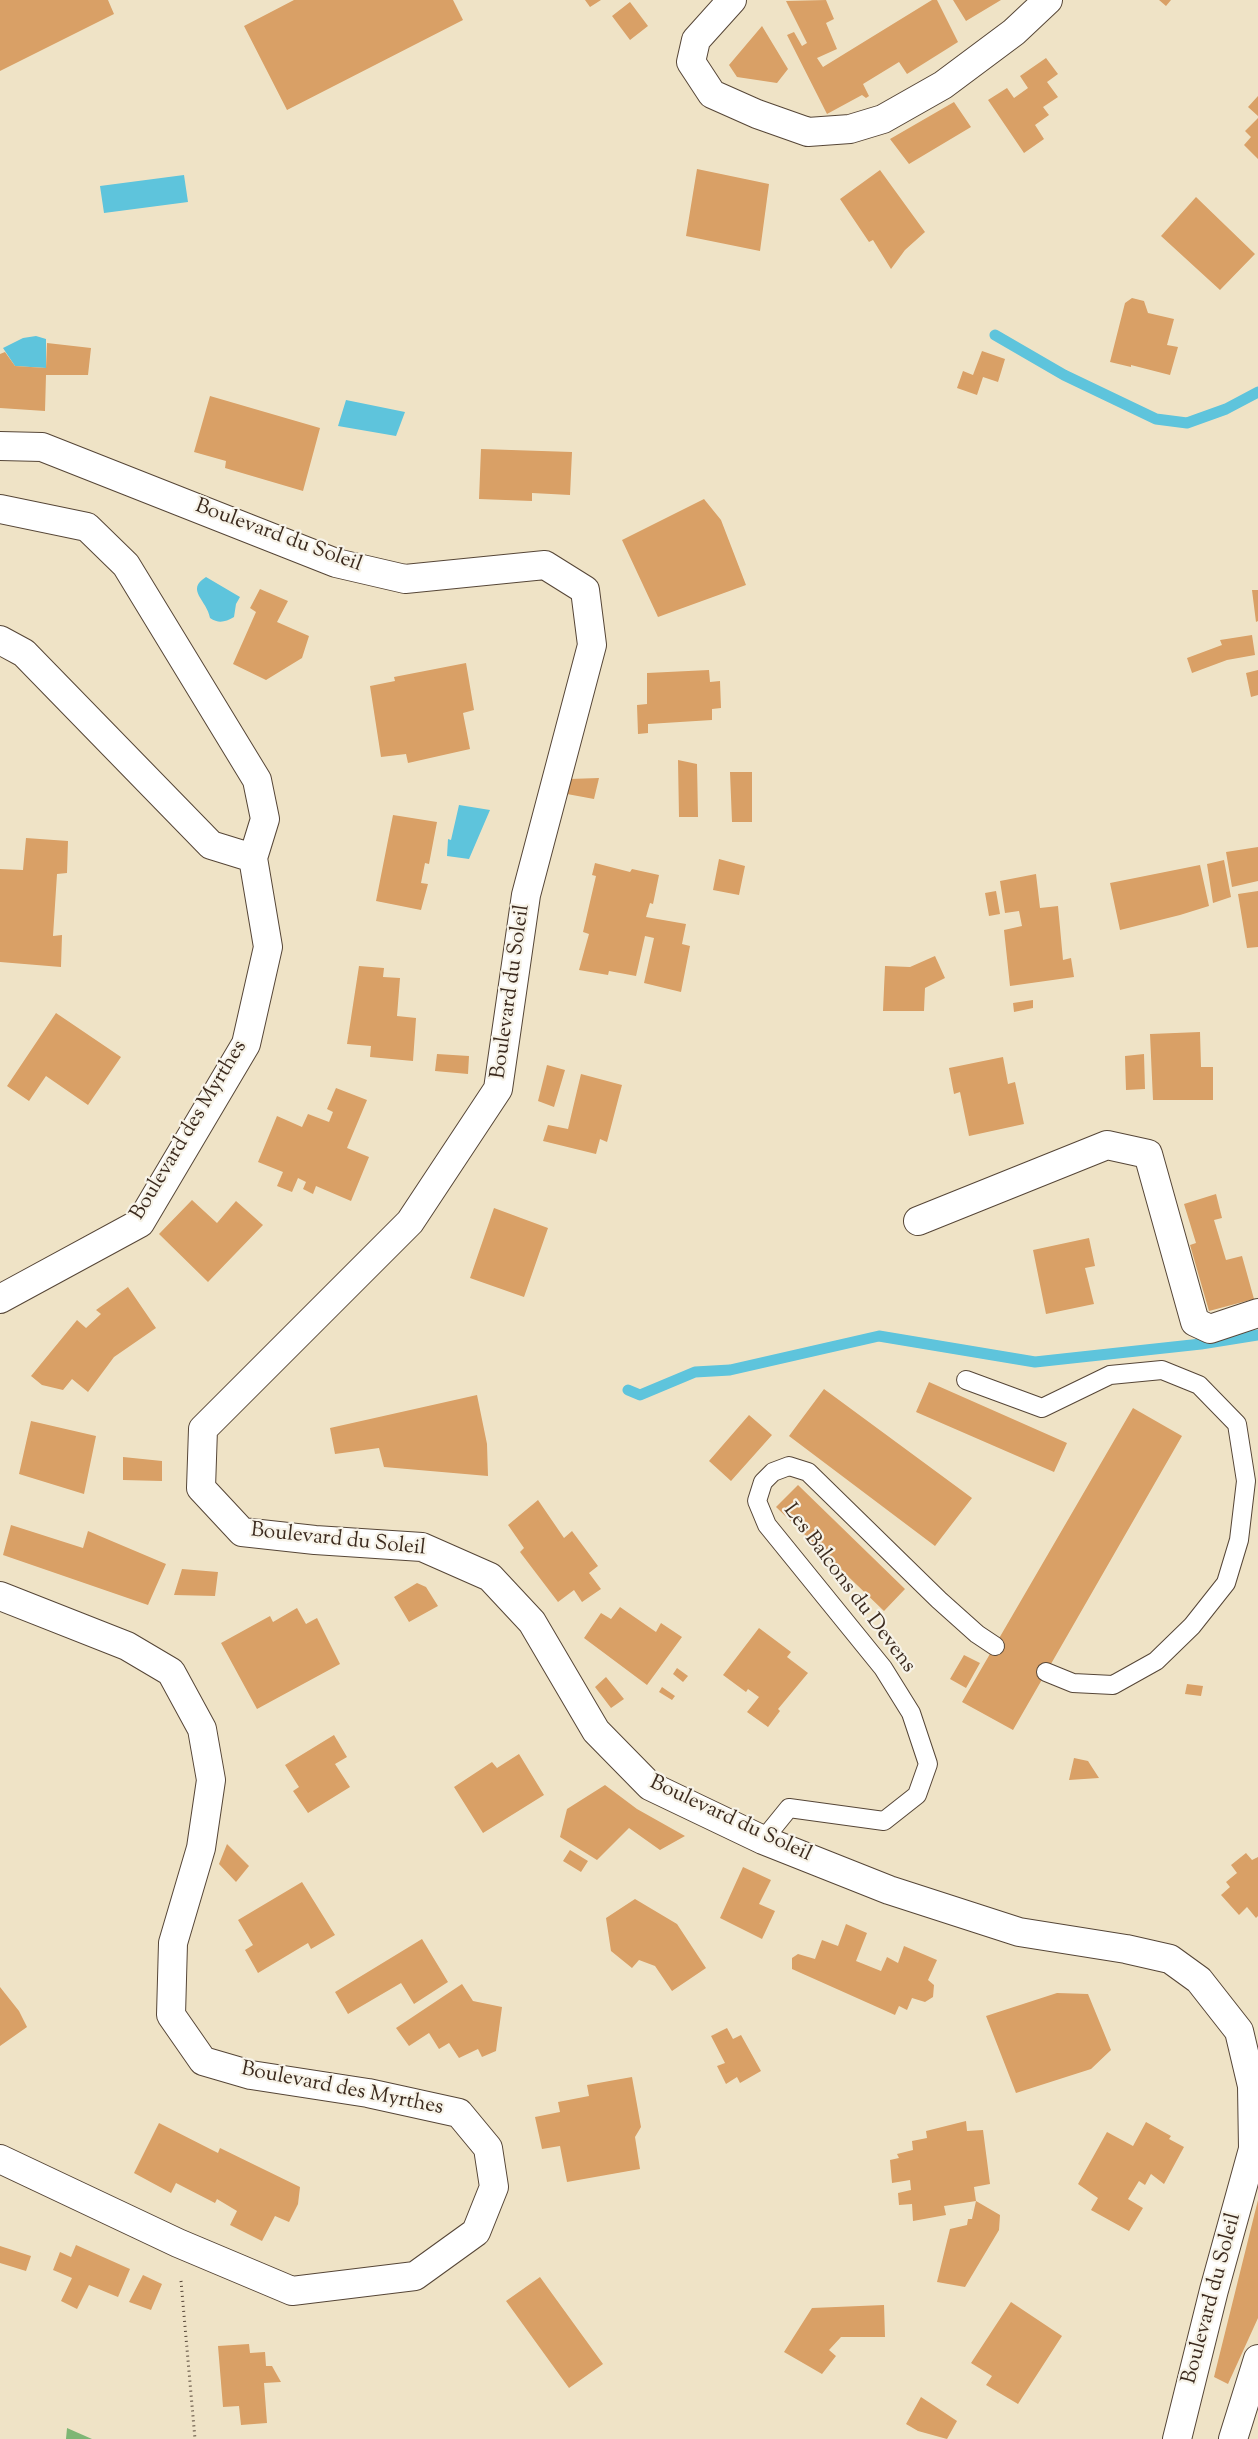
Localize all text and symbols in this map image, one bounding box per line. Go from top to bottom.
street label: Boulevard du Soleil [191,495,365,579]
street label: Boulevard du Soleil [487,903,537,1081]
street label: Boulevard des Myrthes [126,1037,254,1225]
street label: Les Balcons du Devens [776,1500,920,1678]
street label: Boulevard du Soleil [249,1519,427,1563]
street label: Boulevard du Soleil [645,1771,815,1869]
street label: Boulevard des Myrthes [239,2058,445,2122]
street label: Boulevard du Soleil [1178,2211,1248,2387]

